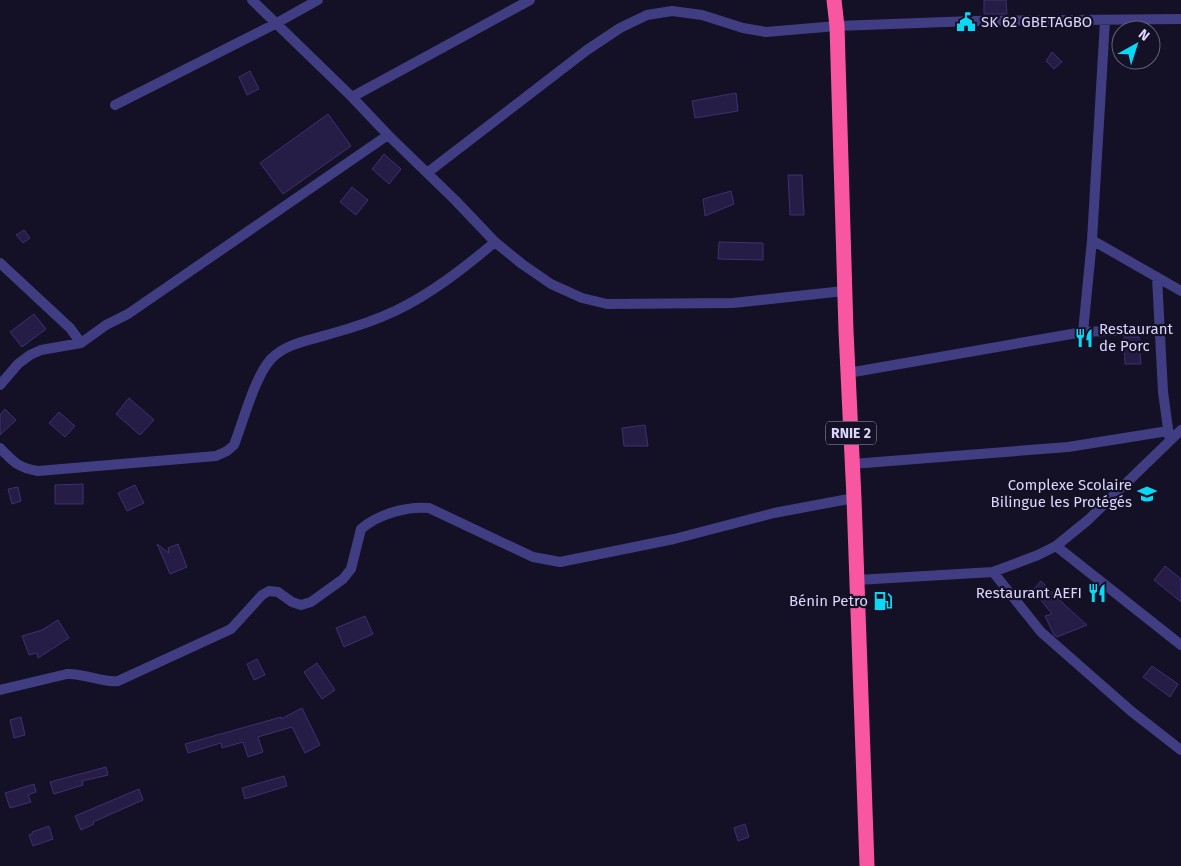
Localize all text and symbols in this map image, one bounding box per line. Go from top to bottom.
public building icon: SK 62 GBETAGBO [955,11,977,33]
place label: SK 62 GBETAGBO [981,13,1092,31]
north arrow [1111,20,1161,70]
text: N [1135,26,1153,45]
place label: Restaurant de Porc [1099,320,1173,355]
restaurant icon: Restaurant de Porc [1073,327,1095,349]
road number: RNIE 2 [826,422,876,444]
place label: Complexe Scolaire Bilingue les Protégés [991,476,1132,511]
school or university icon: Complexe Scolaire Bilingue les Protégés [1136,483,1158,505]
restaurant icon: Restaurant AEFI [1086,582,1108,604]
place label: Restaurant AEFI [976,584,1082,602]
fuel station icon: Bénin Petro [872,590,894,612]
place label: Bénin Petro [789,592,868,610]

